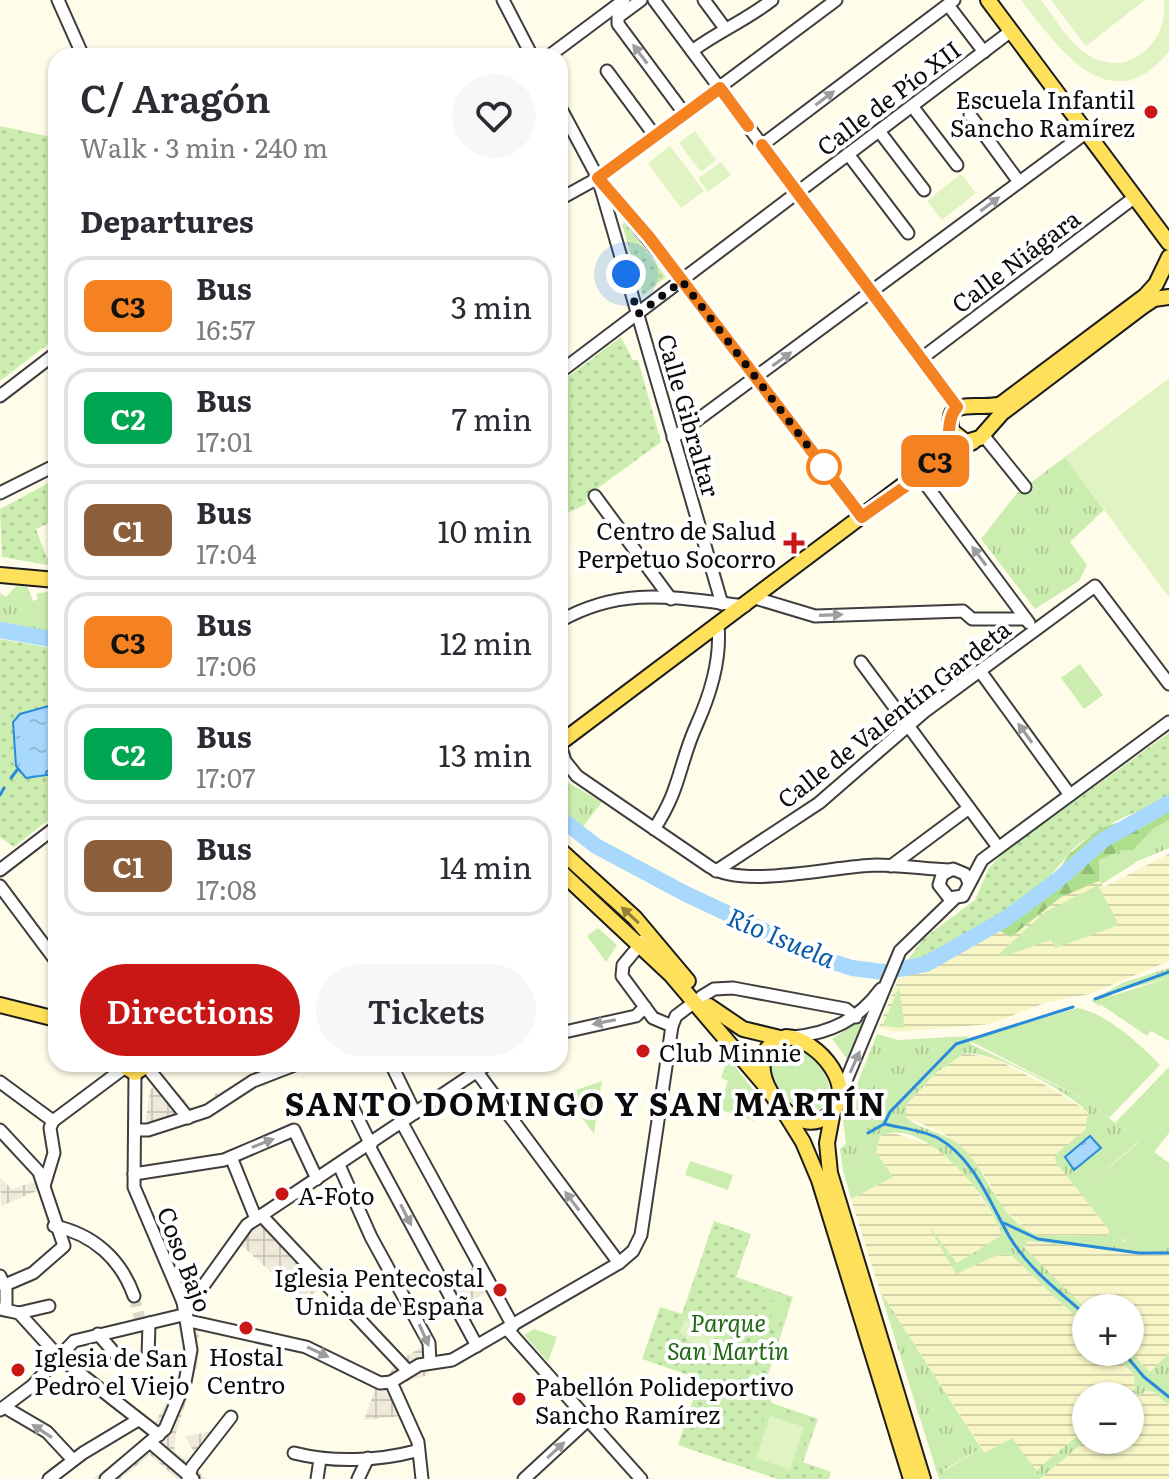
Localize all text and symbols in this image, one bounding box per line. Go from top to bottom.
street label: Calle de Pío XII [809,31,967,163]
one-way arrow [633,44,649,65]
text: C/ Aragón [80,68,271,125]
button: heart [452,74,536,158]
place label: Escuela Infantil Sancho Ramírez [950,81,1135,144]
one-way arrow [814,91,835,106]
marker: Escuela Infantil Sancho Ramírez [1142,103,1160,121]
text: Walk · 3 min · 240 m [80,127,328,166]
one-way arrow [979,196,1001,212]
text: Departures [80,198,254,242]
street label: Calle Niágara [943,200,1087,320]
your location [606,254,646,294]
text: Bus [196,265,252,309]
text: 3 min [451,284,532,328]
text: C3 [110,285,146,327]
text: 16:57 [196,309,255,348]
street label: Calle Gibraltar [650,329,730,501]
one-way arrow [771,352,792,368]
text: Bus [196,377,252,421]
text: 7 min [452,396,532,440]
text: C2 [111,397,145,439]
text: 17:01 [196,421,253,460]
line badge: C3 [899,435,971,487]
text: C3 [917,440,953,482]
unlabelled marker [807,450,841,484]
text: Bus [196,489,252,533]
text: 10 min [438,508,532,552]
text: C1 [112,509,144,551]
place label: Centro de Salud Perpetuo Socorro [577,512,776,575]
marker: Centro de Salud Perpetuo Socorro [783,532,805,554]
text: 17:04 [196,533,256,572]
one-way arrow [972,546,988,566]
text: Bus [196,601,252,645]
one-way arrow [819,609,844,622]
street label: Calle de Valentín Gardeta [769,611,1017,815]
text: 12 min [440,620,532,664]
text: C3 [110,621,146,663]
text: 17:06 [196,645,256,684]
text: Bus [196,713,252,757]
one-way arrow [1017,722,1033,744]
text: 13 min [439,732,532,776]
text: C2 [111,733,145,775]
text: 17:07 [196,757,255,796]
text: Bus [196,825,252,869]
text: 14 min [440,844,532,888]
text: C1 [112,845,144,887]
text: 17:08 [196,869,256,908]
water label: Río Isuela [722,896,842,976]
one-way arrow [621,906,640,924]
button: Directions [80,964,300,1056]
button: Tickets [316,964,536,1056]
one-way arrow [592,1017,617,1029]
place label: Club Minnie [659,1034,801,1069]
marker: Club Minnie [634,1042,652,1060]
one-way arrow [848,1050,861,1074]
district label: SANTO DOMINGO Y SAN MARTÍN [285,1078,887,1126]
one-way arrow [251,1137,275,1150]
place label: A-Foto [298,1177,375,1212]
marker: A-Foto [273,1185,291,1203]
one-way arrow [565,1191,581,1211]
street label: Coso Bajo [150,1201,222,1317]
one-way arrow [399,1203,412,1226]
place label: Iglesia Pentecostal Unida de España [274,1259,484,1322]
marker: Iglesia Pentecostal Unida de España [491,1281,509,1299]
map controls [1072,1294,1144,1454]
button: + [1072,1294,1144,1366]
park label: Parque San Martín [667,1304,789,1367]
marker: Hostal Centro [237,1319,255,1337]
one-way arrow [417,1323,430,1347]
place label: Hostal Centro [207,1338,285,1401]
place label: Iglesia de San Pedro el Viejo [34,1339,190,1402]
one-way arrow [307,1346,330,1359]
marker: Iglesia de San Pedro el Viejo [9,1361,27,1379]
place label: Pabellón Polideportivo Sancho Ramírez [535,1368,794,1431]
button: − [1072,1382,1144,1454]
marker: Pabellón Polideportivo Sancho Ramírez [510,1390,528,1408]
one-way arrow [31,1424,52,1439]
one-way arrow [546,1441,565,1459]

